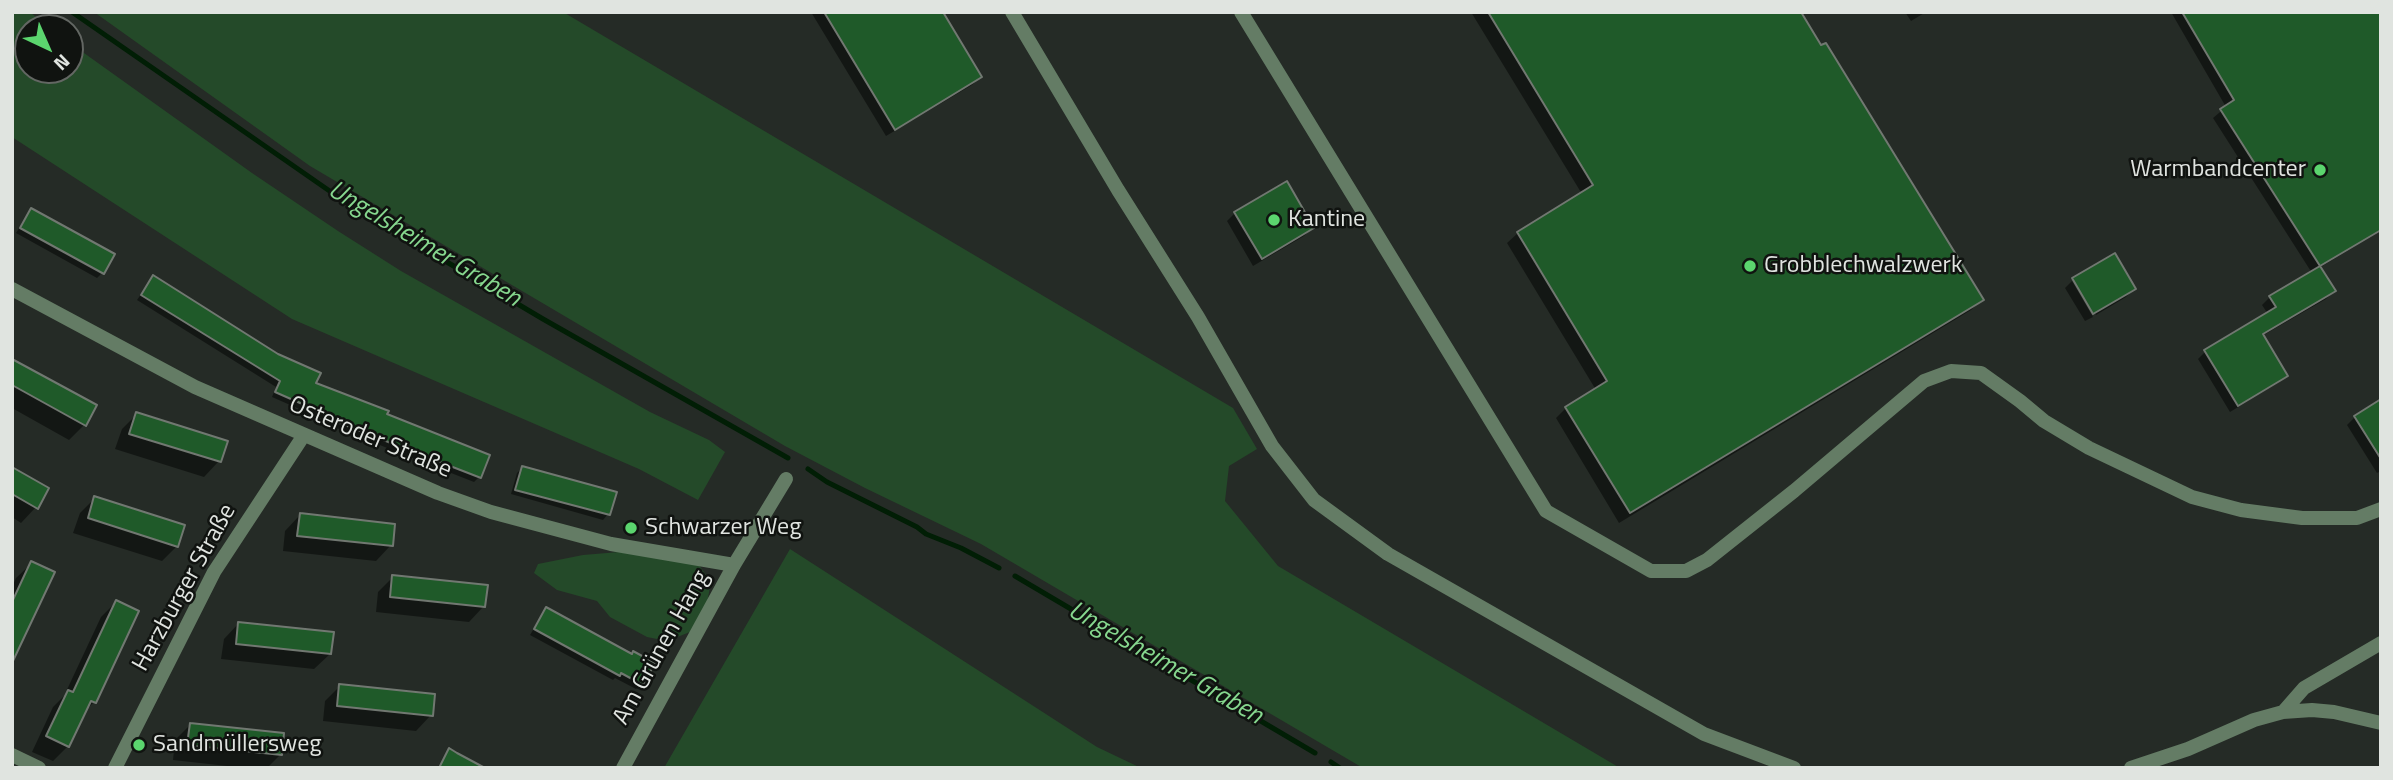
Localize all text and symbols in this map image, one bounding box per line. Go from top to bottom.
north arrow [14,14,84,84]
text: N [48,48,77,78]
place label: Warmbandcenter [2130,156,2306,184]
marker: Warmbandcenter [2312,162,2328,178]
water label: Ungelsheimer Graben [322,175,526,315]
place label: Kantine [1288,206,1365,234]
marker: Kantine [1266,212,1282,228]
place label: Grobblechwalzwerk [1764,252,1962,280]
marker: Grobblechwalzwerk [1742,258,1758,274]
street label: Osteroder Straße [284,391,456,485]
street label: Harzburger Straße [127,499,243,677]
place label: Schwarzer Weg [645,514,802,542]
marker: Schwarzer Weg [623,520,639,536]
street label: Am Grünen Hang [608,566,716,730]
water label: Ungelsheimer Graben [1062,596,1268,732]
place label: Sandmüllersweg [153,731,322,759]
marker: Sandmüllersweg [131,737,147,753]

